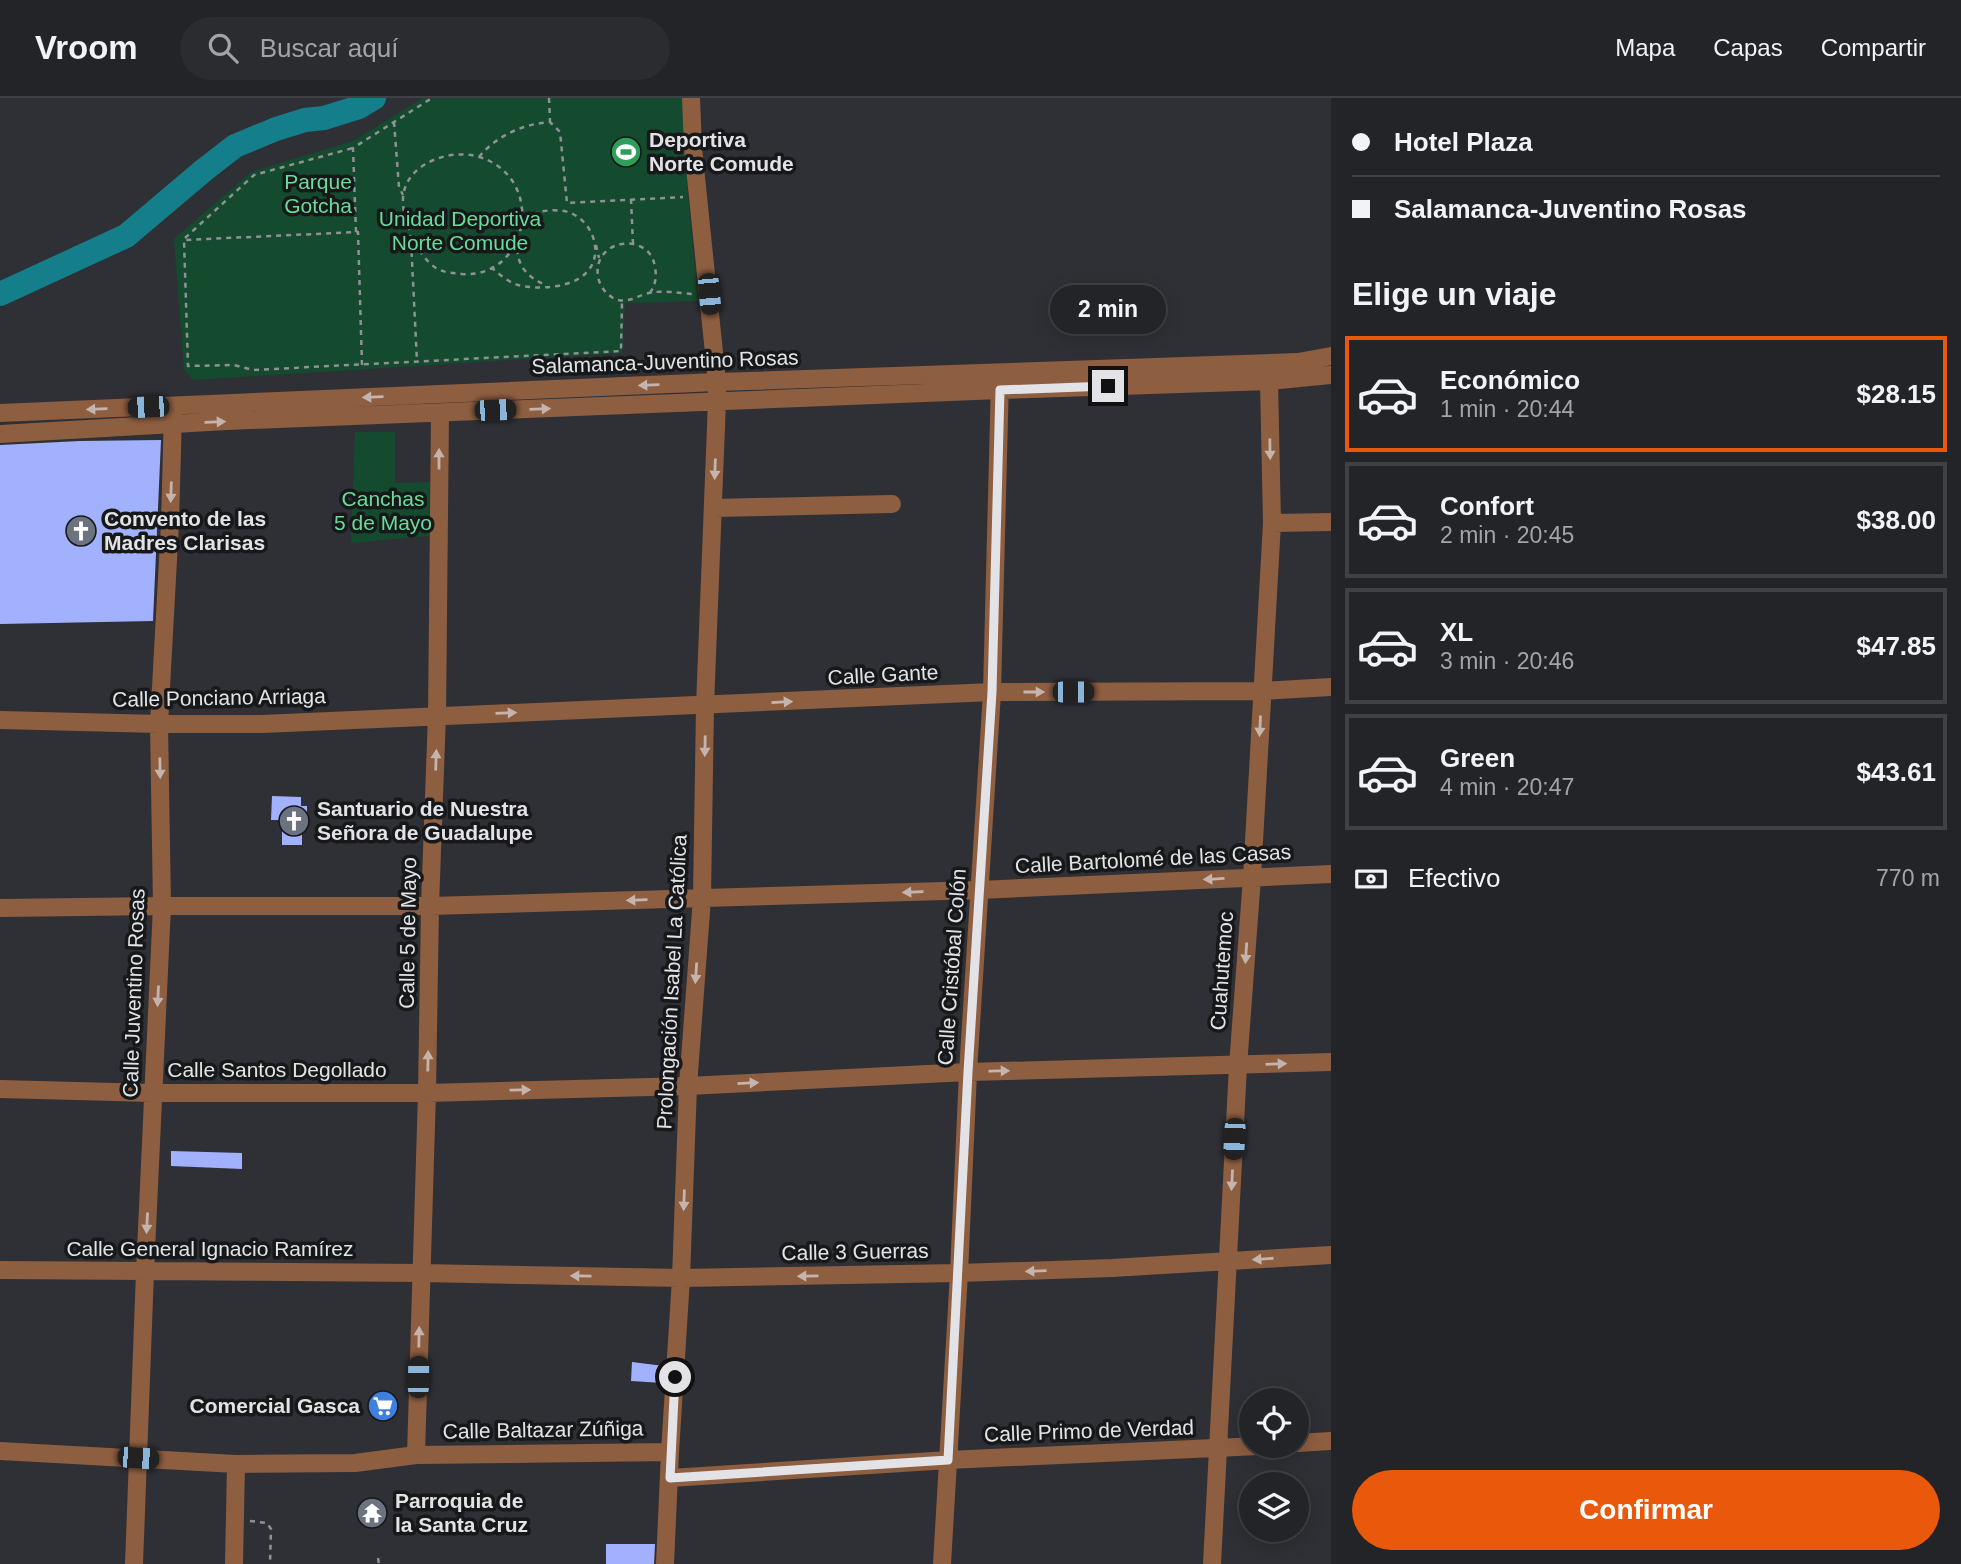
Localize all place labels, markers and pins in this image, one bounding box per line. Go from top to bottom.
place label: Deportiva Norte Comude [649,128,794,175]
sports icon: Deportiva Norte Comude [609,135,643,169]
place label: Convento de las Madres Clarisas [104,507,266,554]
church icon: Convento de las Madres Clarisas [64,514,98,548]
place label: Santuario de Nuestra Señora de Guadalupe [317,797,533,844]
church icon: Santuario de Nuestra Señora de Guadalupe [277,804,311,838]
supermarket icon: Comercial Gasca [366,1389,400,1423]
place label: Comercial Gasca [190,1394,360,1417]
place label: Parroquia de la Santa Cruz [395,1489,528,1536]
temple icon: Parroquia de la Santa Cruz [355,1496,389,1530]

